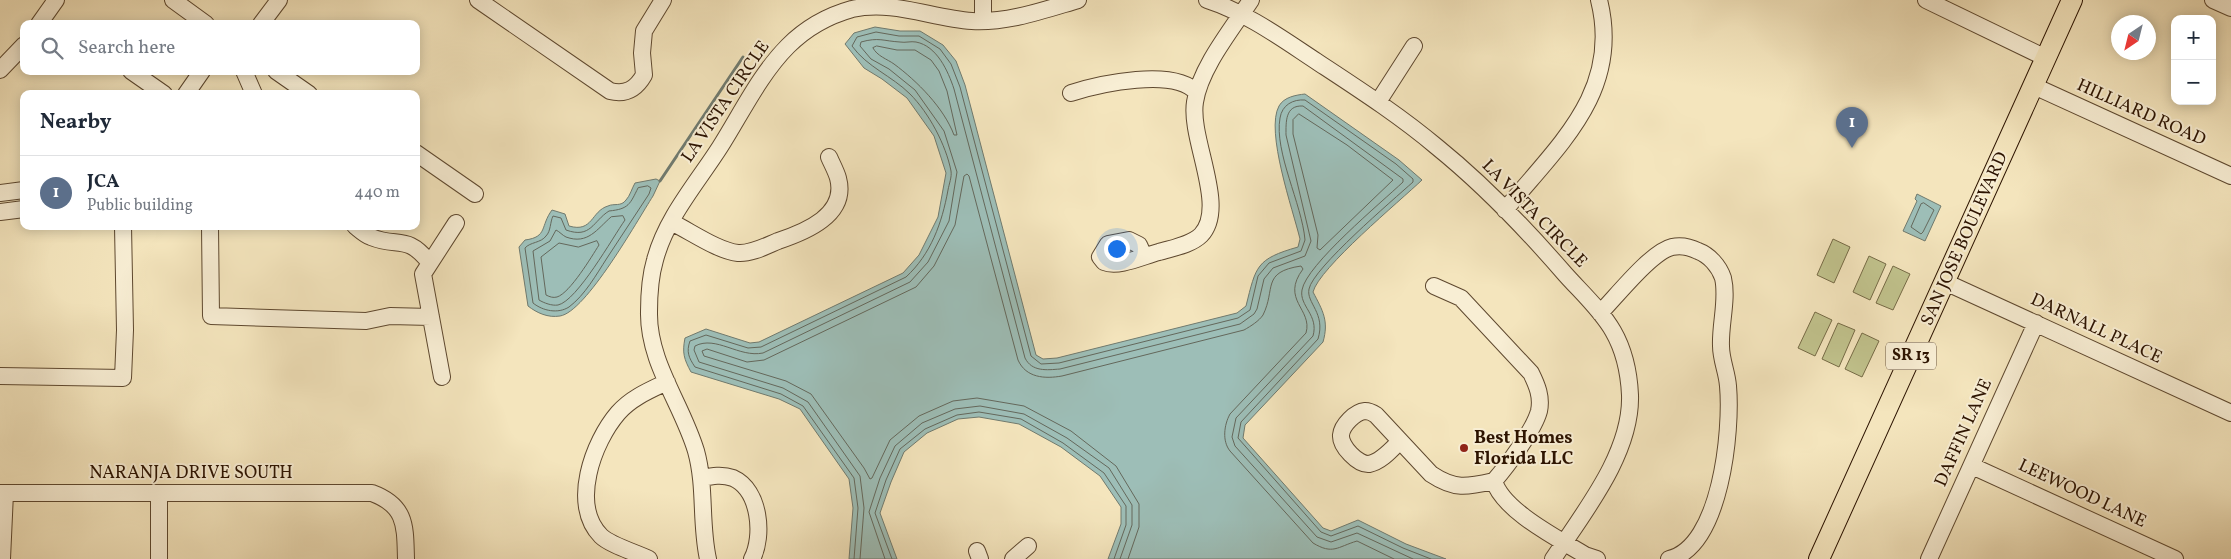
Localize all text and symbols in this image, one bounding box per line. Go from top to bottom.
north arrow [2111,15,2156,60]
map controls [2171,15,2216,105]
button: + [2171,15,2216,60]
search box [20,20,420,75]
icon: search [38,34,66,62]
text: Search here [78,35,175,61]
street label: LA VISTA CIRCLE [676,36,776,168]
button: − [2171,60,2216,105]
street label: HILLIARD ROAD [2072,73,2210,153]
pin: 1 [1836,107,1868,148]
text: Nearby [40,108,111,137]
street label: SAN JOSE BOULEVARD [1915,148,2015,330]
street label: LA VISTA CIRCLE [1476,154,1593,274]
text: JCA [87,169,119,195]
text: 1 [53,182,59,204]
text: 440 m [354,182,400,204]
text: Public building [87,195,193,217]
your location [1104,236,1130,262]
street label: DARNALL PLACE [2026,288,2166,371]
road number: SR 13 [1886,342,1936,370]
street label: DAFFIN LANE [1929,375,1999,491]
place label: Best Homes Florida LLC [1474,426,1573,472]
marker: Best Homes Florida LLC [1458,442,1470,454]
street label: LEEWOOD LANE [2014,453,2150,535]
street label: NARANJA DRIVE SOUTH [89,461,293,486]

